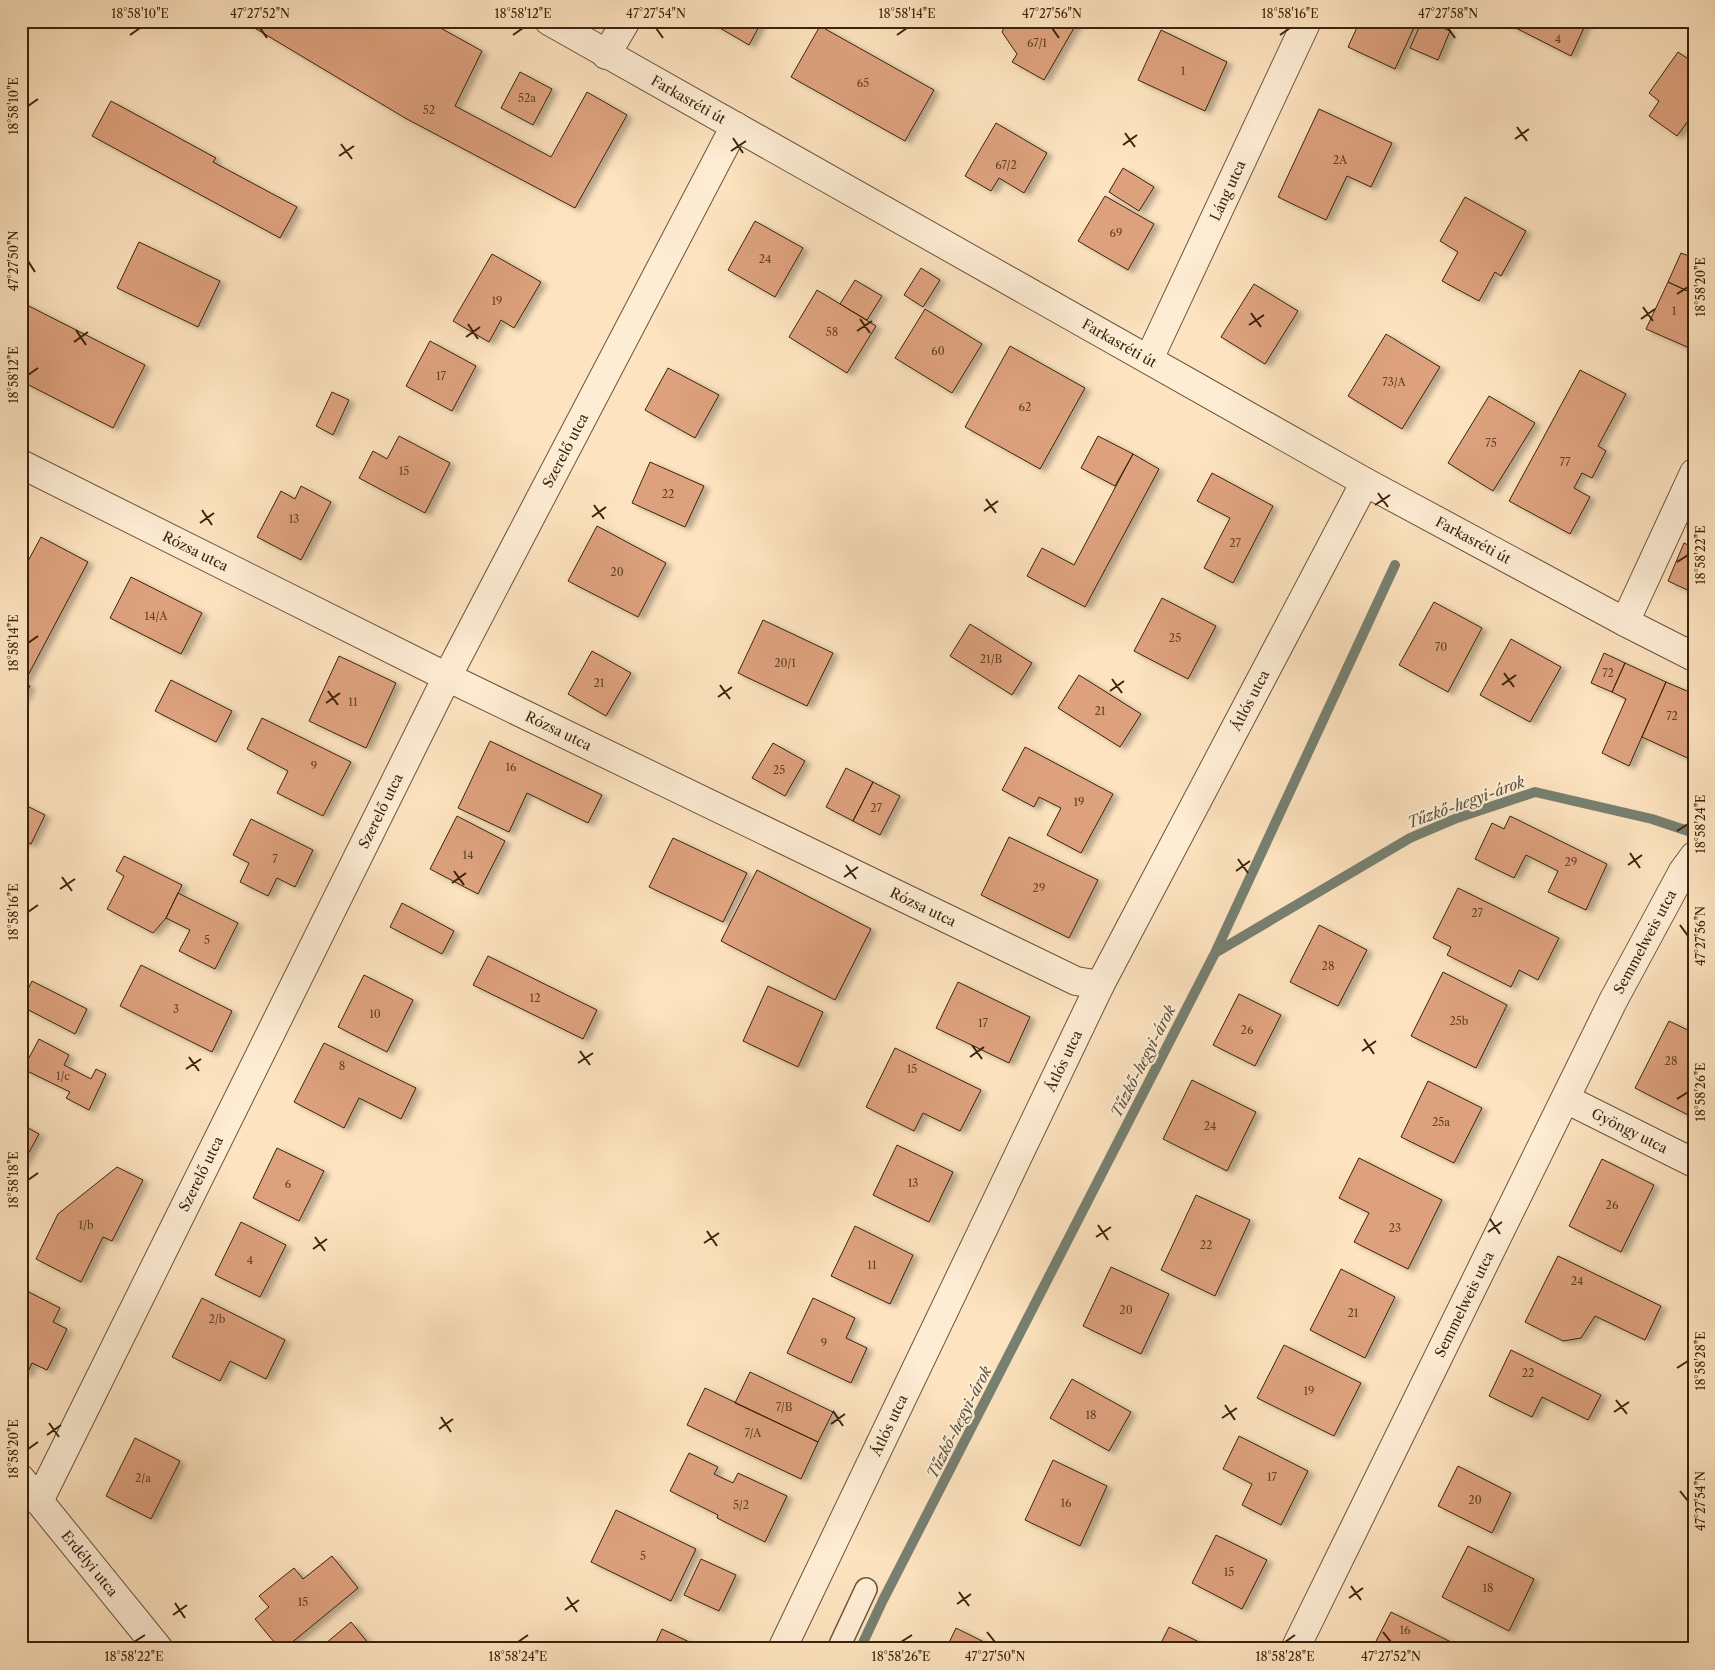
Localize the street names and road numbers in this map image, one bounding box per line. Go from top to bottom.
street label: Farkasréti út [648,71,729,128]
street label: Láng utca [1206,157,1250,224]
street label: Farkasréti út [1079,315,1160,371]
street label: Szerelő utca [538,410,593,491]
street label: Farkasréti út [1432,513,1514,568]
street label: Rózsa utca [159,527,232,575]
street label: Átlós utca [1226,666,1274,735]
street label: Rózsa utca [522,707,595,755]
street label: Szerelő utca [354,770,407,852]
street label: Rózsa utca [887,883,960,931]
street label: Semmelweis utca [1610,886,1680,997]
street label: Átlós utca [1041,1027,1086,1096]
street label: Gyöngy utca [1588,1104,1671,1158]
street label: Szerelő utca [175,1133,227,1215]
street label: Semmelweis utca [1431,1248,1498,1360]
street label: Átlós utca [866,1391,912,1460]
street label: Erdélyi utca [58,1527,122,1601]

